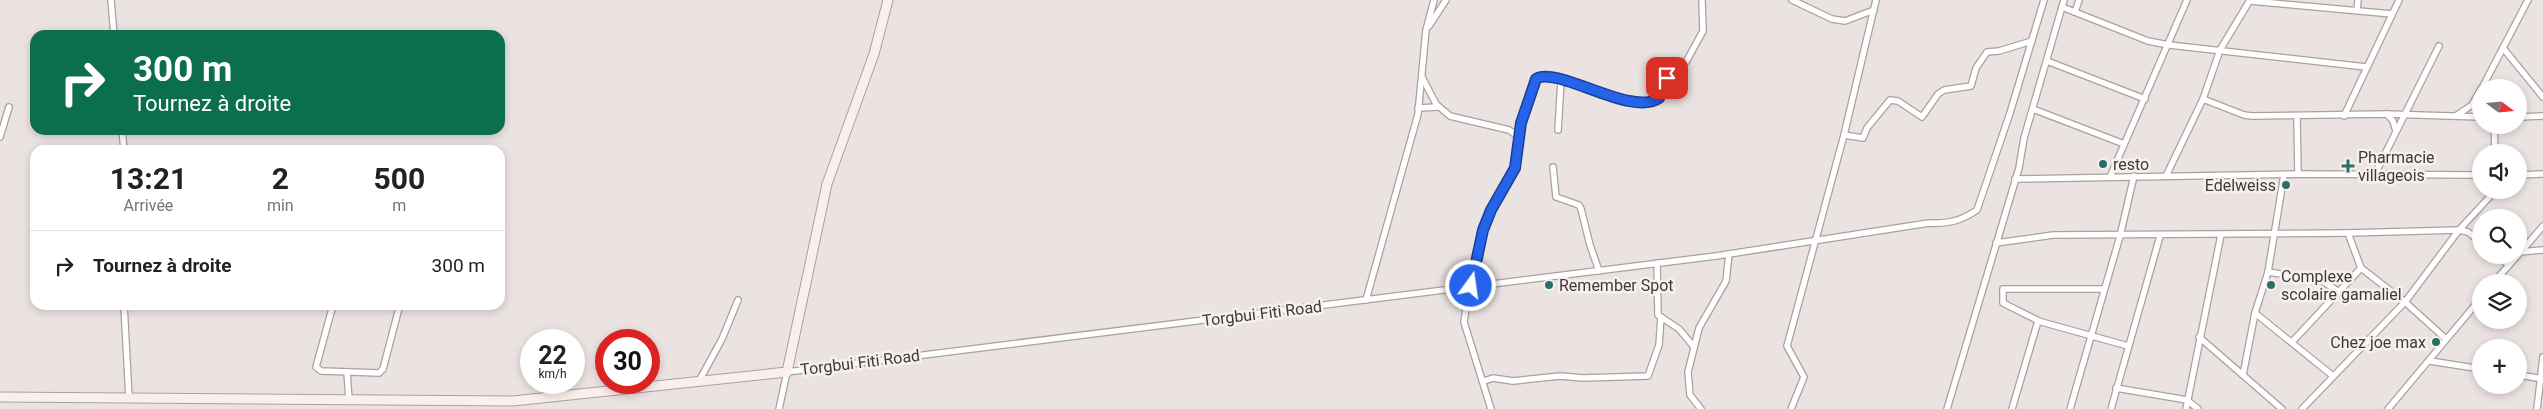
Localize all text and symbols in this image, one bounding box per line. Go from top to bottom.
text: 300 m [133,49,232,90]
icon: right [50,50,115,115]
pin [1646,57,1688,99]
icon: arrive [1653,64,1681,92]
north arrow [2472,79,2528,134]
map controls [2472,79,2527,394]
text: Tournez à droite [133,91,291,116]
button: sound [2472,144,2527,199]
place label: Pharmacie villageois [2358,148,2435,185]
place label: resto [2113,155,2149,174]
marker: resto [2097,158,2109,170]
marker: Pharmacie villageois [2342,160,2354,172]
text: 13:21 [110,161,187,196]
text: 2 [272,161,289,196]
text: 500 [374,161,425,196]
place label: Edelweiss [2205,176,2276,195]
marker: Edelweiss [2280,179,2292,191]
text: Arrivée [124,196,173,215]
text: min [267,196,294,215]
text: m [392,196,406,215]
button: search [2472,209,2527,264]
icon: right [50,252,78,280]
text: Tournez à droite [93,254,232,277]
text: 300 m [432,254,485,277]
position arrow [1444,259,1496,311]
place label: Complexe scolaire gamaliel [2281,267,2402,304]
button: layers [2472,274,2527,329]
place label: Remember Spot [1559,276,1674,295]
marker: Remember Spot [1543,279,1555,291]
marker: Complexe scolaire gamaliel [2265,279,2277,291]
street label: Torgbui Fiti Road [1201,297,1323,330]
speed limit sign: 30 [595,329,660,394]
place label: Chez joe max [2330,333,2426,352]
marker: Chez joe max [2430,336,2442,348]
button: + [2472,339,2527,394]
text: 22 [538,341,567,370]
street label: Torgbui Fiti Road [799,346,921,379]
text: km/h [538,367,567,381]

